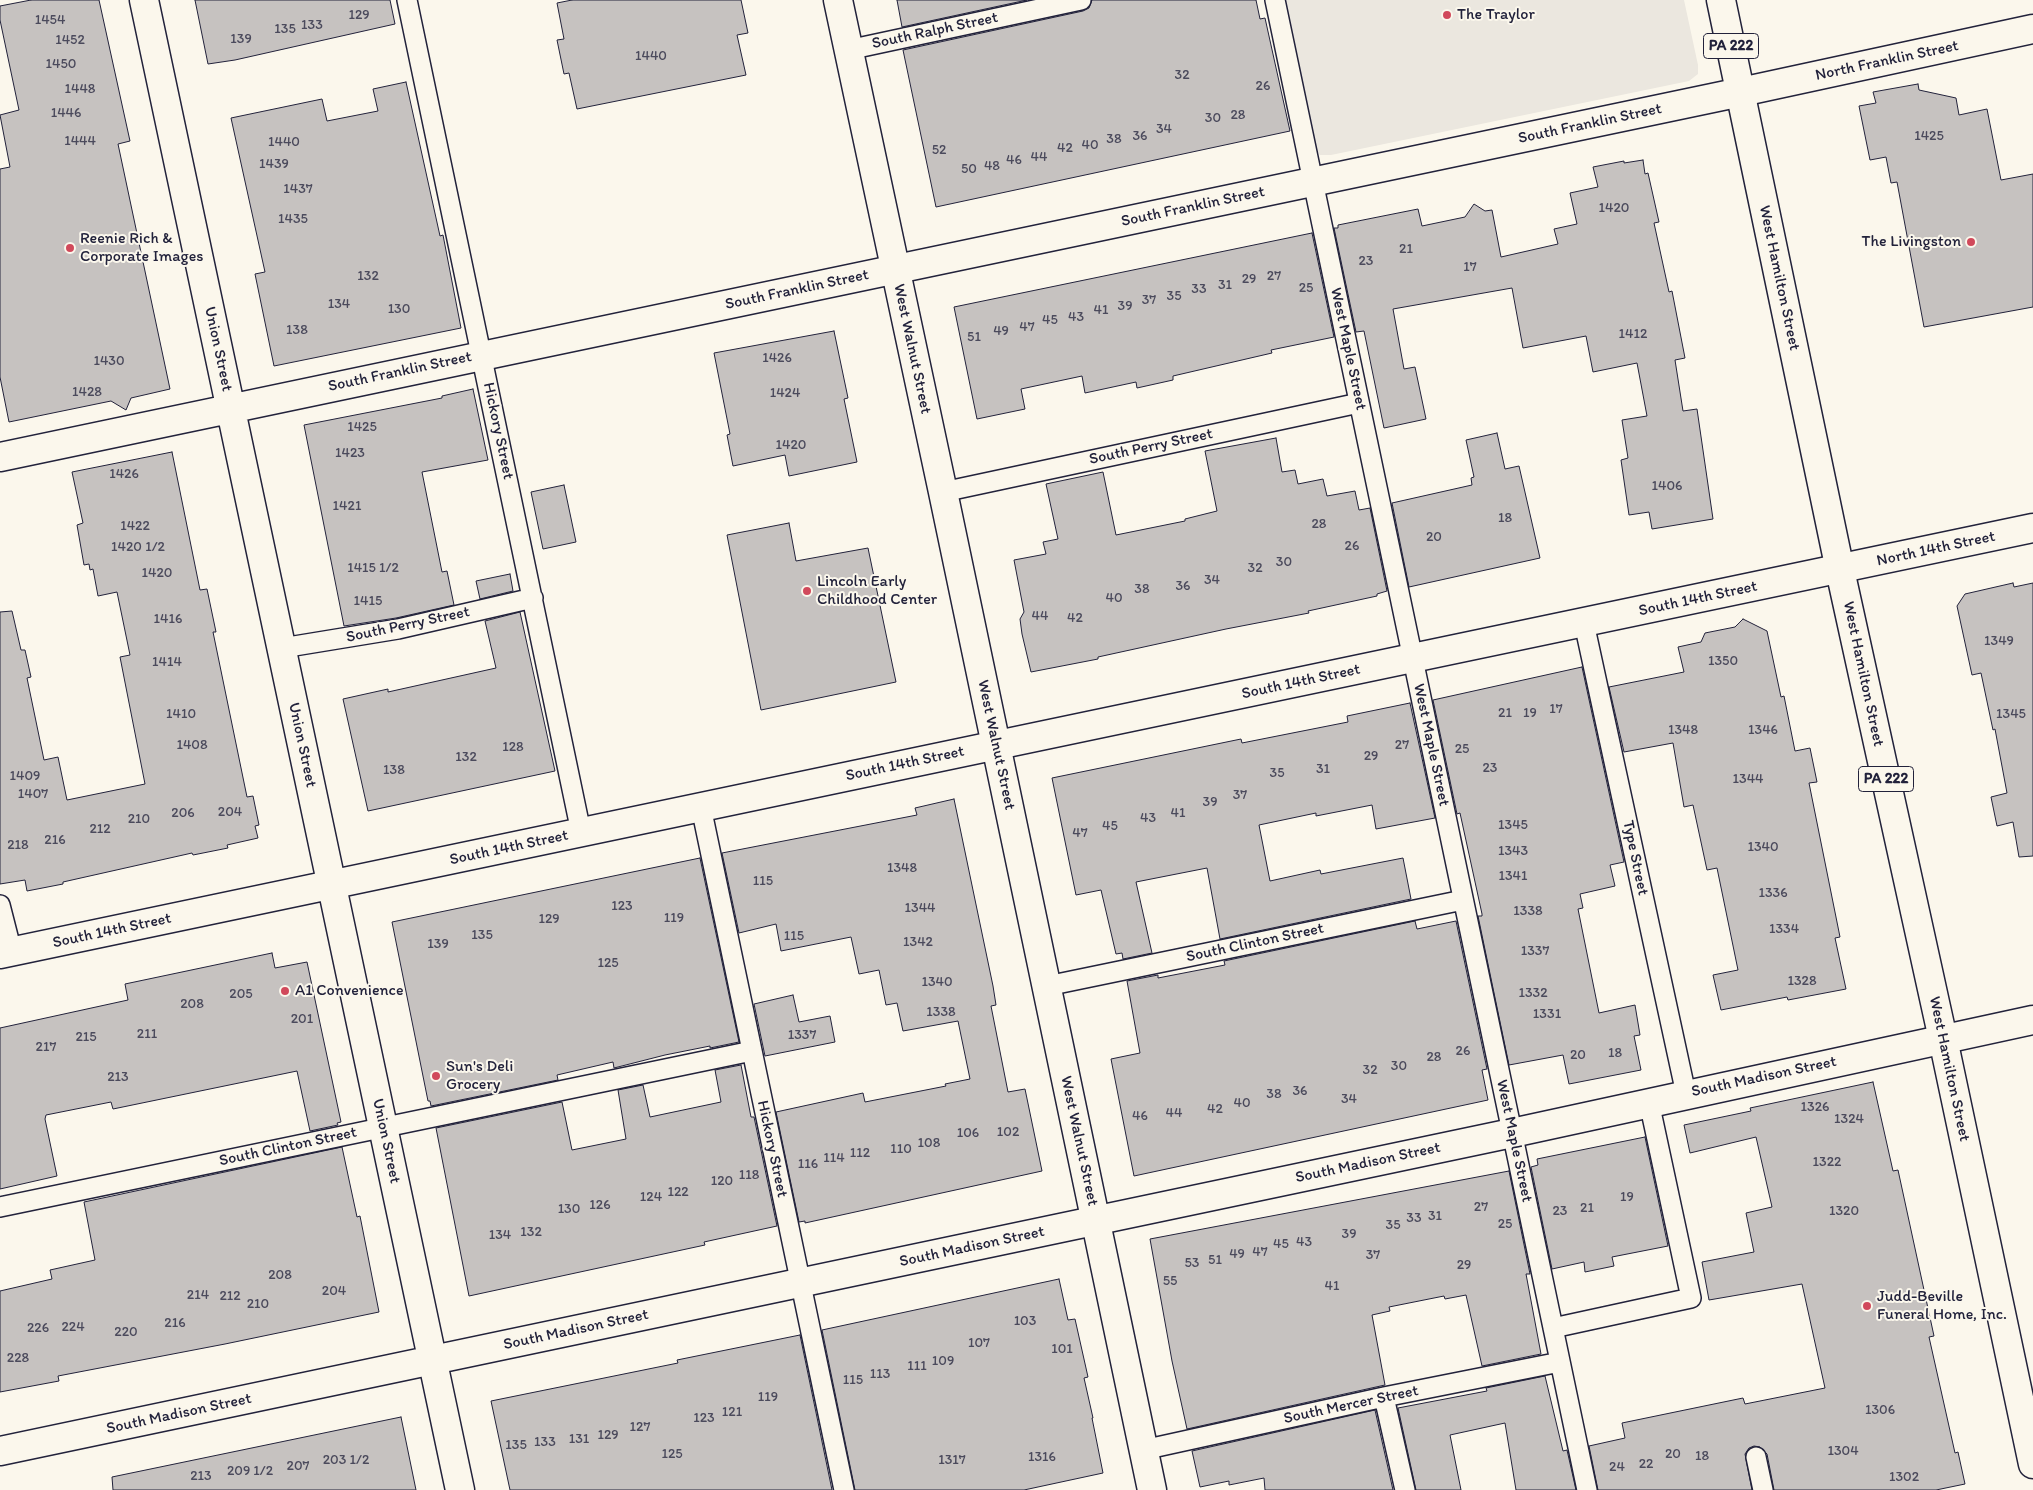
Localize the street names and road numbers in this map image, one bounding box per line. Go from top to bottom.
street label: South Ralph Street [870,8,1000,54]
road number: PA 222 [1704,34,1758,58]
street label: North Franklin Street [1814,36,1960,86]
street label: South Franklin Street [1516,99,1664,149]
street label: South Franklin Street [1119,182,1267,232]
street label: West Hamilton Street [1754,204,1804,352]
street label: South Franklin Street [723,265,871,315]
street label: West Walnut Street [889,282,935,416]
street label: West Maple Street [1326,286,1370,412]
street label: Union Street [200,305,236,393]
street label: South Franklin Street [326,347,474,397]
street label: Hickory Street [478,381,518,481]
street label: South Perry Street [1087,425,1215,469]
street label: North 14th Street [1875,527,1997,571]
street label: South 14th Street [1637,577,1759,621]
street label: West Hamilton Street [1838,600,1888,748]
street label: South Perry Street [344,603,472,647]
street label: South 14th Street [1240,660,1362,704]
street label: West Walnut Street [973,678,1019,812]
street label: West Maple Street [1409,682,1453,808]
street label: Union Street [284,701,320,789]
street label: South 14th Street [844,742,966,786]
road number: PA 222 [1858,766,1914,792]
street label: Type Street [1618,819,1652,897]
street label: South 14th Street [448,826,570,870]
street label: South 14th Street [51,909,173,953]
street label: South Clinton Street [1184,919,1326,967]
street label: West Hamilton Street [1924,995,1974,1143]
street label: South Madison Street [1690,1052,1838,1102]
street label: West Walnut Street [1056,1074,1102,1208]
street label: West Maple Street [1492,1078,1536,1204]
street label: Union Street [368,1097,404,1185]
street label: Hickory Street [752,1099,792,1199]
street label: South Clinton Street [217,1123,359,1171]
street label: South Madison Street [1294,1138,1442,1188]
street label: South Madison Street [898,1222,1046,1272]
street label: South Madison Street [502,1305,650,1355]
street label: South Mercer Street [1282,1381,1420,1429]
street label: South Madison Street [105,1389,253,1439]

